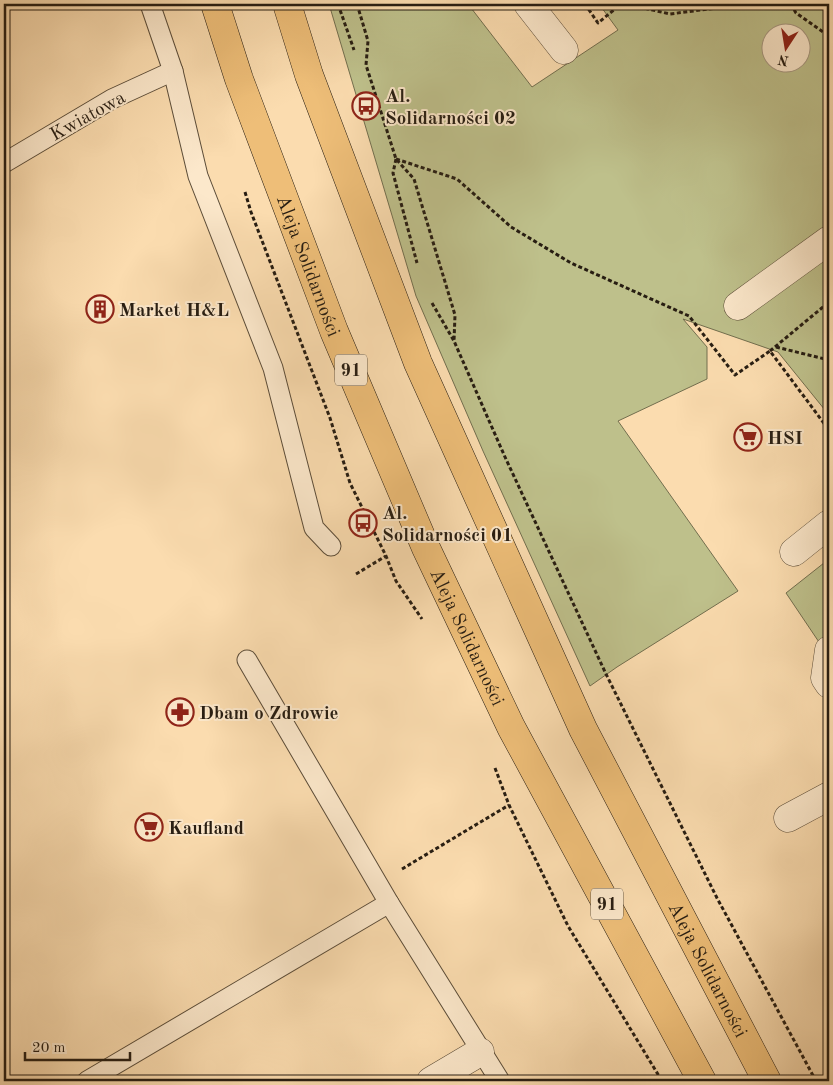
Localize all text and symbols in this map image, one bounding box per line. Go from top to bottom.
north arrow [760,22,810,72]
text: N [777,52,790,68]
street label: Kwiatowa [47,88,130,146]
place label: Al. Solidarności 02 [385,88,516,129]
bus stop icon: Al. Solidarności 02 [351,91,381,121]
street label: Aleja Solidarności [272,193,342,340]
building icon: Market H&L [85,294,115,324]
place label: Market H&L [119,302,229,321]
road number: 91 [335,354,367,386]
supermarket icon: HSI [733,422,763,452]
place label: HSI [767,430,803,449]
place label: Al. Solidarności 01 [382,505,513,546]
bus stop icon: Al. Solidarności 01 [348,508,378,538]
street label: Aleja Solidarności [425,566,506,709]
pharmacy icon: Dbam o Zdrowie [165,697,195,727]
place label: Dbam o Zdrowie [199,705,339,724]
supermarket icon: Kaufland [134,812,164,842]
place label: Kaufland [168,820,244,839]
road number: 91 [591,889,623,920]
street label: Aleja Solidarności [663,900,749,1041]
scale bar [25,1030,130,1062]
text: 20 m [32,1041,66,1056]

